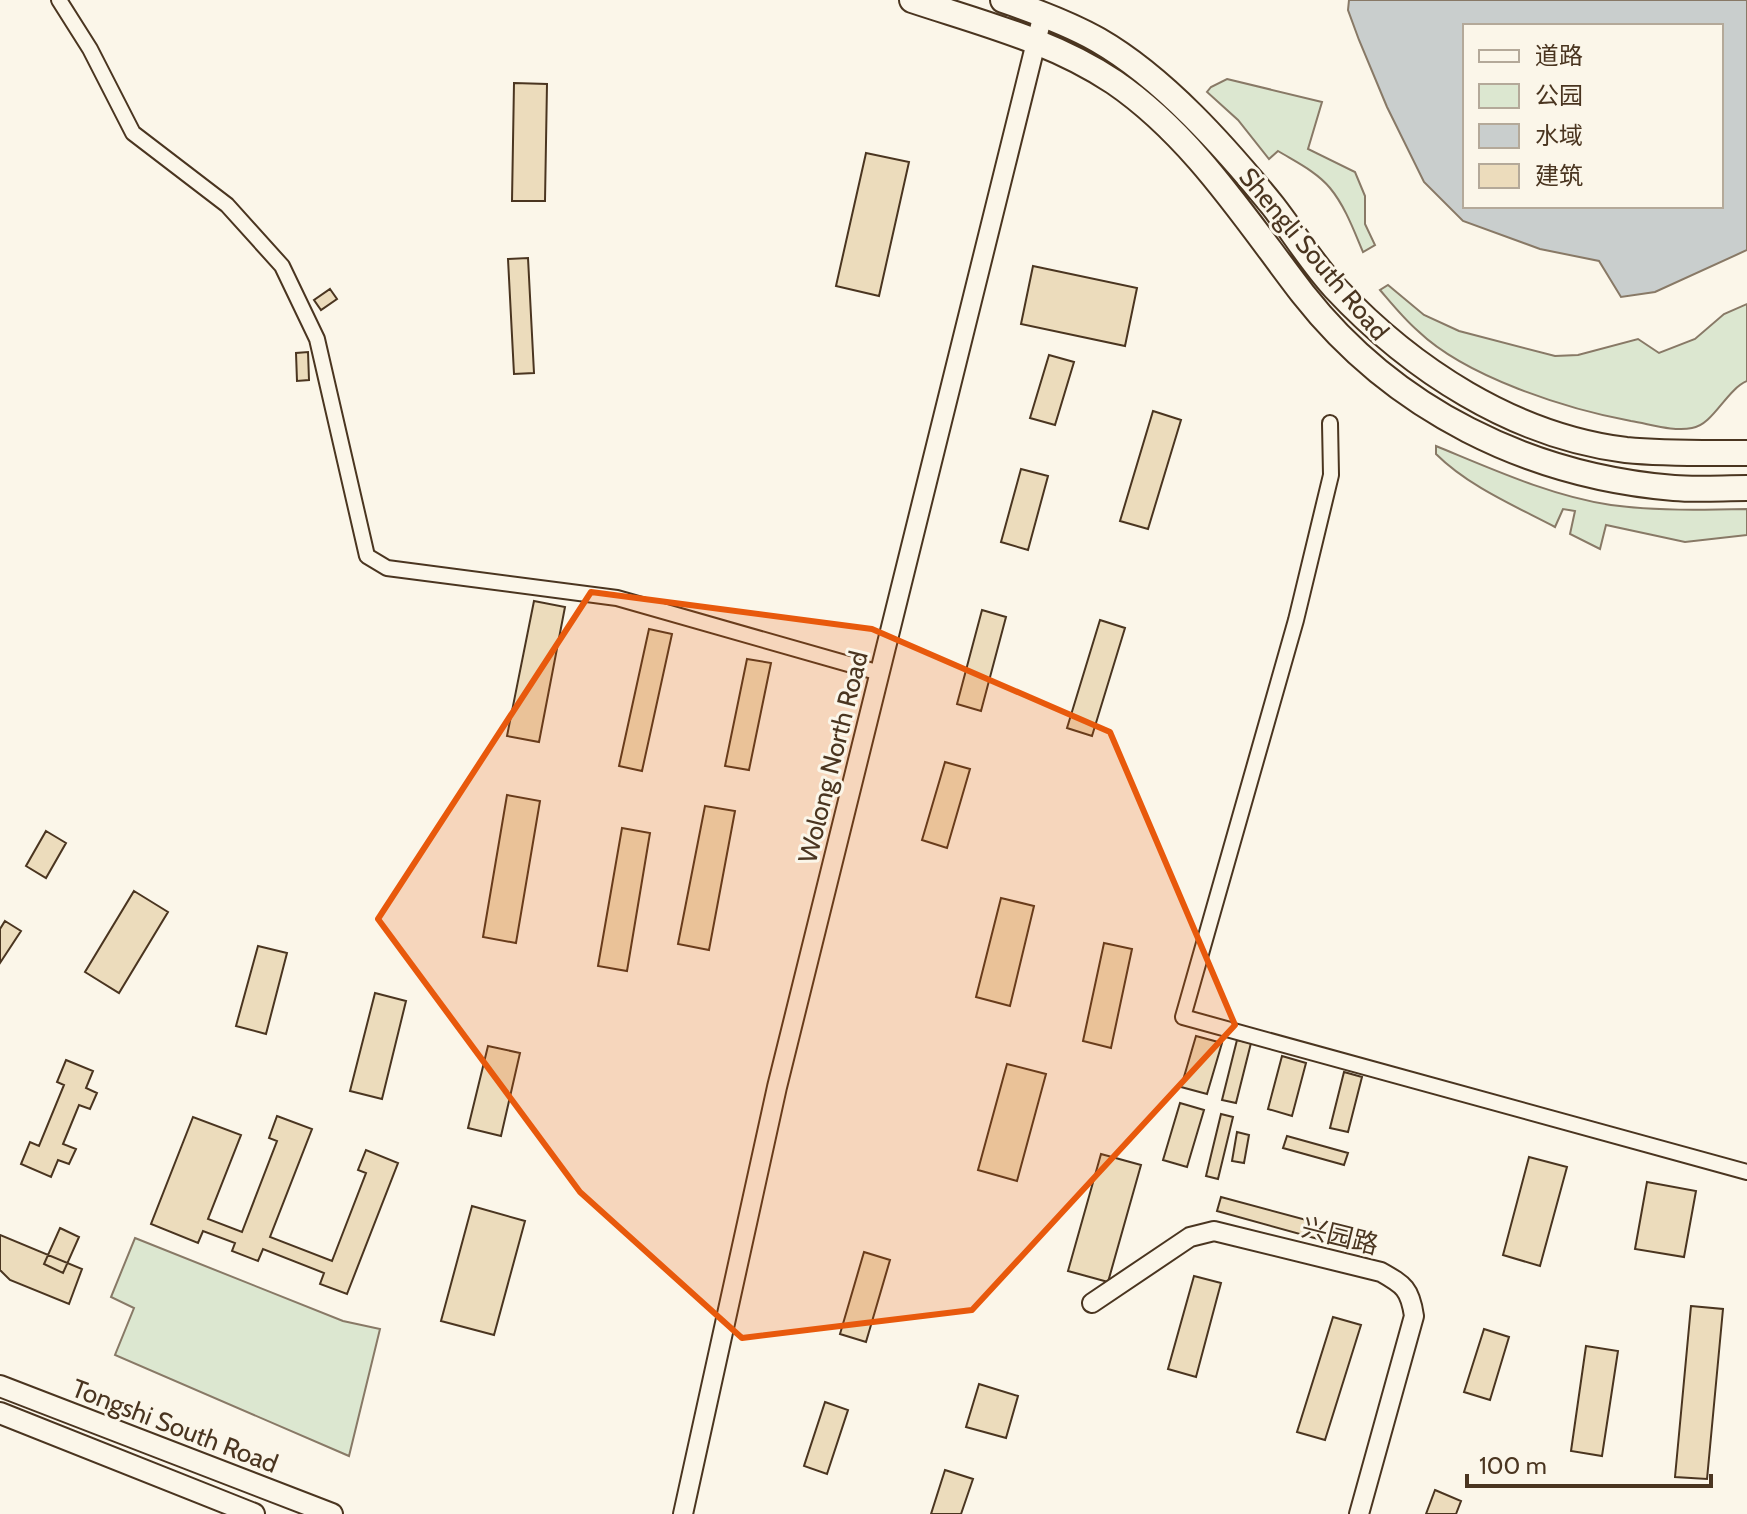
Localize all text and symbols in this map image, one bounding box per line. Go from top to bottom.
legend [1463,24,1723,208]
text: 道路 [1535,41,1583,70]
text: 公园 [1535,81,1583,110]
text: 水域 [1535,121,1583,150]
street label: Shengli South Road [1232,161,1396,347]
text: 建筑 [1535,161,1583,190]
street label: Wolong North Road [791,648,875,866]
street label: 兴园路 [1298,1211,1382,1261]
street label: Tongshi South Road [67,1372,283,1480]
scale bar [1467,1438,1711,1488]
text: 100 m [1479,1451,1547,1480]

